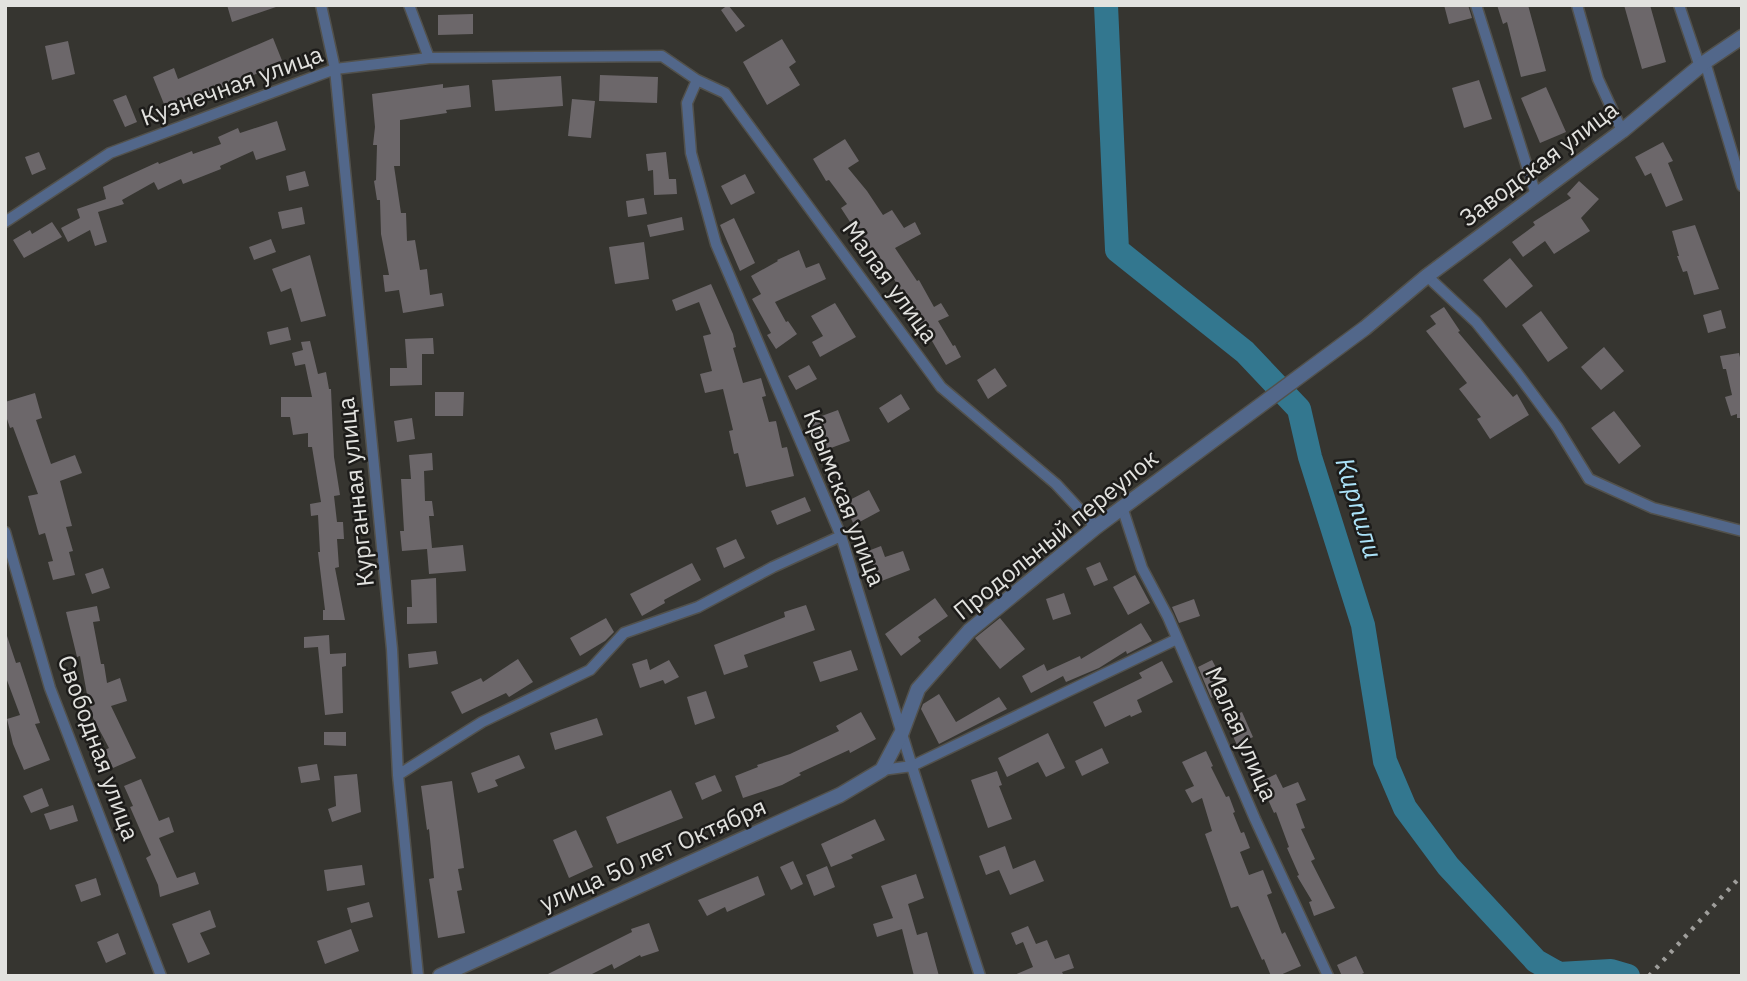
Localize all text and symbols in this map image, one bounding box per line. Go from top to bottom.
street label: Кузнечная улица [136,37,327,133]
street label: Заводская улица [1452,93,1624,233]
street label: Малая улица [836,214,946,349]
street label: Курганная улица [329,396,381,588]
street label: Крымская улица [797,405,893,591]
street label: Продольный переулок [946,442,1164,627]
water label: Кирпили [1328,453,1391,562]
street label: Свободная улица [51,651,147,845]
street label: Малая улица [1198,661,1286,806]
street label: улица 50 лет Октября [534,790,771,918]

